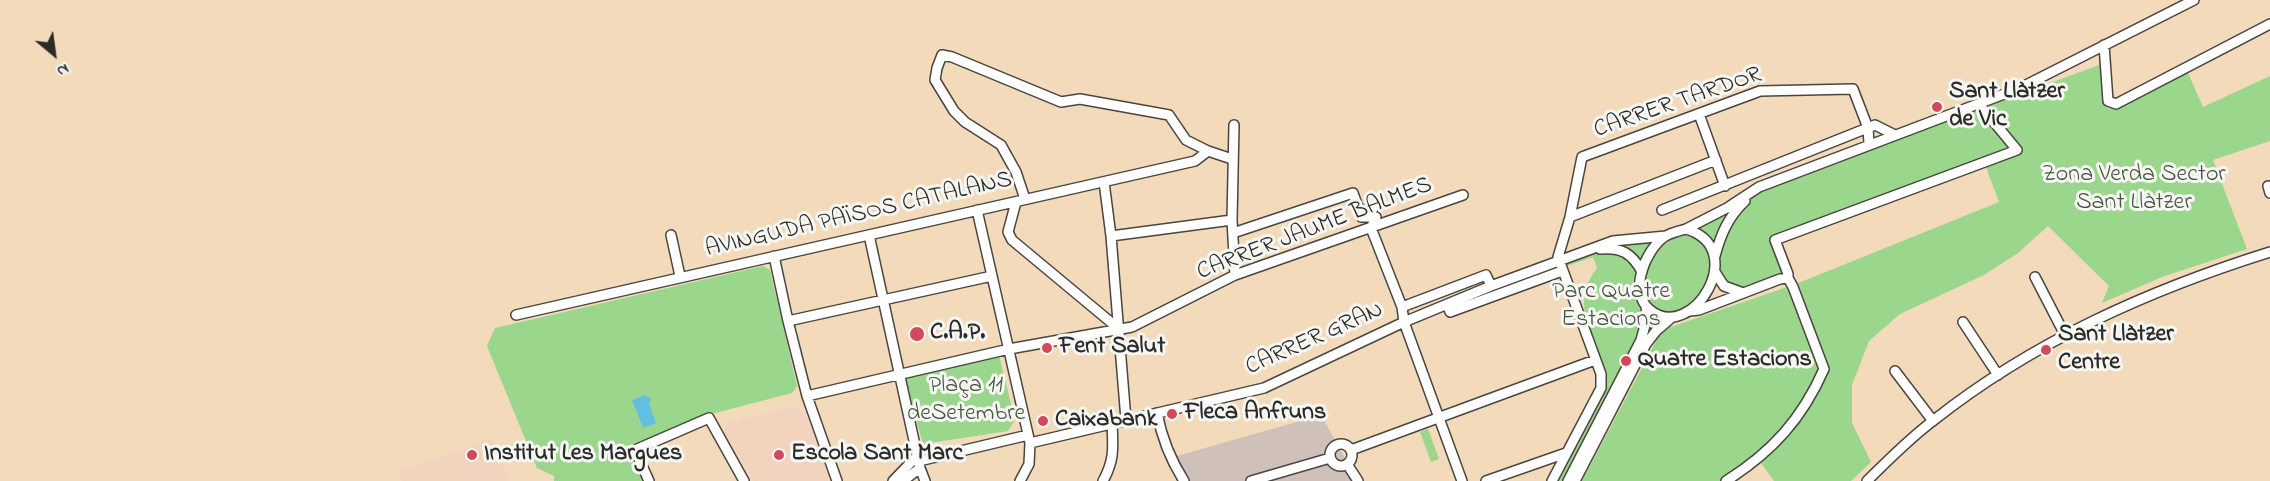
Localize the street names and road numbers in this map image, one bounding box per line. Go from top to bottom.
street label: CARRER TARDOR [1590,62,1766,146]
street label: AVINGUDA PAÏSOS CATALANS [703,167,1015,265]
street label: CARRER JAUME BALMES [1193,172,1437,288]
street label: CARRER GRAN [1242,297,1388,383]

